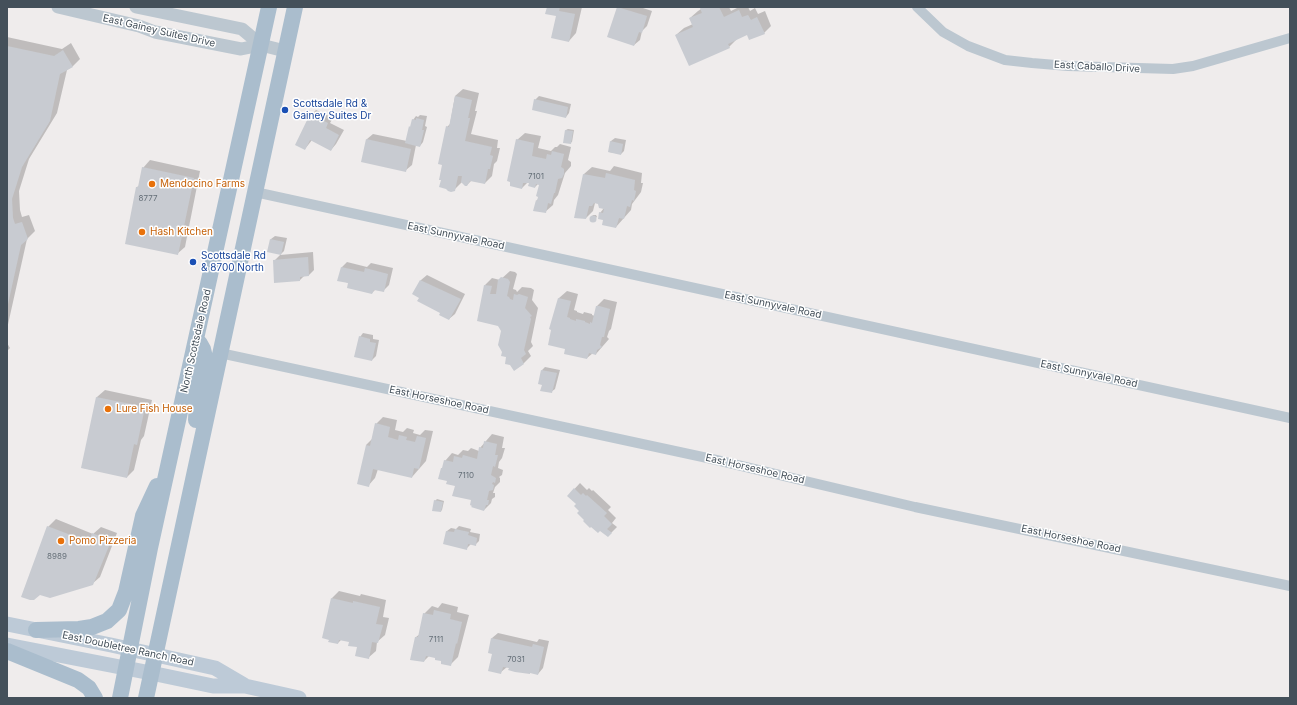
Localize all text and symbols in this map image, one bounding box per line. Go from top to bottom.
street label: East Gainey Suites Drive [102,12,216,50]
street label: East Caballo Drive [1054,59,1140,75]
place label: Scottsdale Rd & Gainey Suites Dr [293,98,371,122]
marker: Scottsdale Rd & Gainey Suites Dr [280,105,290,115]
house number: 7101 [528,172,544,182]
place label: Mendocino Farms [160,178,245,190]
marker: Mendocino Farms [147,179,157,189]
house number: 8777 [139,194,157,204]
street label: East Sunnyvale Road [406,220,506,252]
place label: Hash Kitchen [150,226,213,238]
marker: Hash Kitchen [137,227,147,237]
place label: Scottsdale Rd & 8700 North [201,250,266,274]
marker: Scottsdale Rd & 8700 North [188,257,198,267]
street label: North Scottsdale Road [178,288,214,394]
street label: East Sunnyvale Road [723,289,823,321]
street label: East Sunnyvale Road [1039,358,1139,390]
street label: East Horseshoe Road [388,384,490,416]
place label: Lure Fish House [116,403,193,415]
marker: Lure Fish House [103,404,113,414]
street label: East Horseshoe Road [704,452,806,486]
house number: 7110 [458,471,474,481]
street label: East Horseshoe Road [1020,523,1122,555]
place label: Pomo Pizzeria [69,535,136,547]
marker: Pomo Pizzeria [56,536,66,546]
house number: 8989 [47,552,67,562]
street label: East Doubletree Ranch Road [61,629,195,669]
house number: 7111 [429,635,443,645]
house number: 7031 [507,655,525,665]

